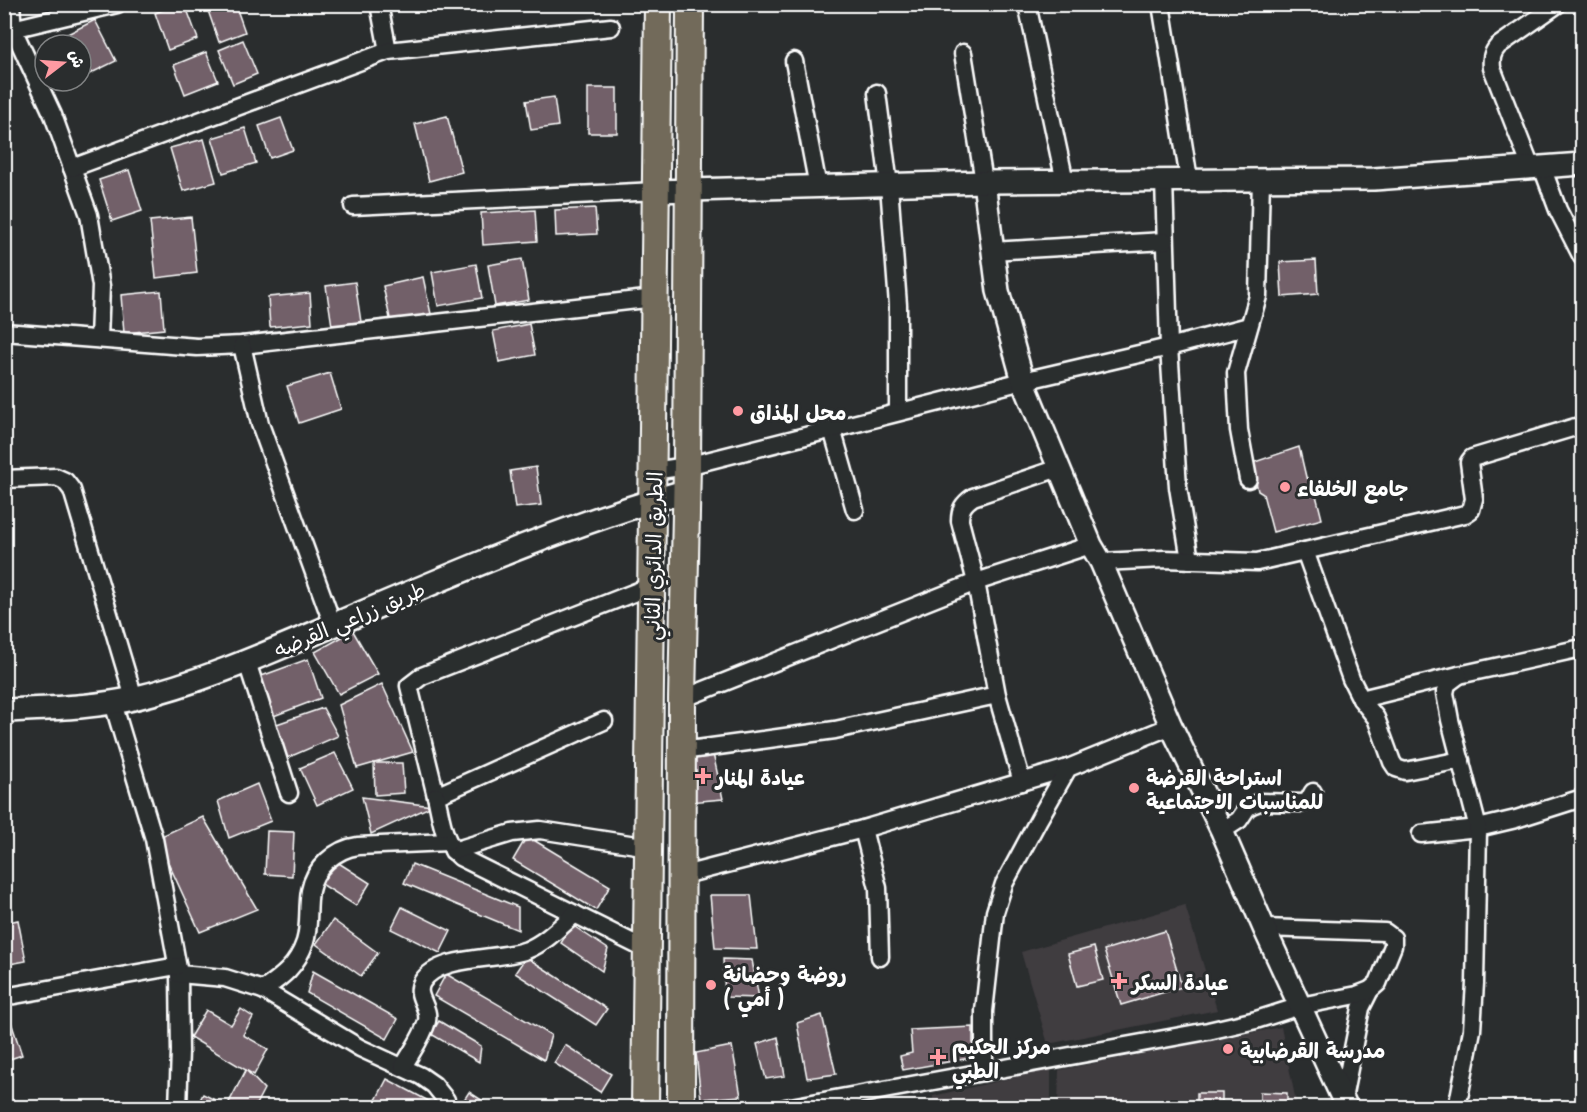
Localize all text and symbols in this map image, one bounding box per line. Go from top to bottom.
north arrow [33,33,93,93]
text: ش [64,46,92,70]
place label: محل المذاق [750,395,846,427]
marker: محل المذاق [731,404,745,418]
street label: الطريق الدائري الثاني [635,471,674,641]
place label: جامع الخلفاء [1297,471,1408,504]
marker: جامع الخلفاء [1278,480,1292,494]
street label: طريق زراعي القرضه [268,572,432,669]
place label: عيادة المنار [714,760,805,792]
place label: استراحة القرضة للمناسبات الاجتماعية [1146,760,1323,816]
marker: عيادة المنار [694,767,712,785]
marker: استراحة القرضة للمناسبات الاجتماعية [1127,781,1141,795]
place label: روضة وحضانة ( أمي ) [723,957,847,1018]
place label: عيادة السكر [1130,965,1228,997]
marker: عيادة السكر [1110,972,1128,990]
marker: روضة وحضانة ( أمي ) [704,978,718,992]
place label: مركز الحكيم الطبي [952,1029,1051,1090]
place label: مدرسة القرضابية [1240,1033,1385,1065]
marker: مدرسة القرضابية [1221,1042,1235,1056]
marker: مركز الحكيم الطبي [929,1048,947,1066]

